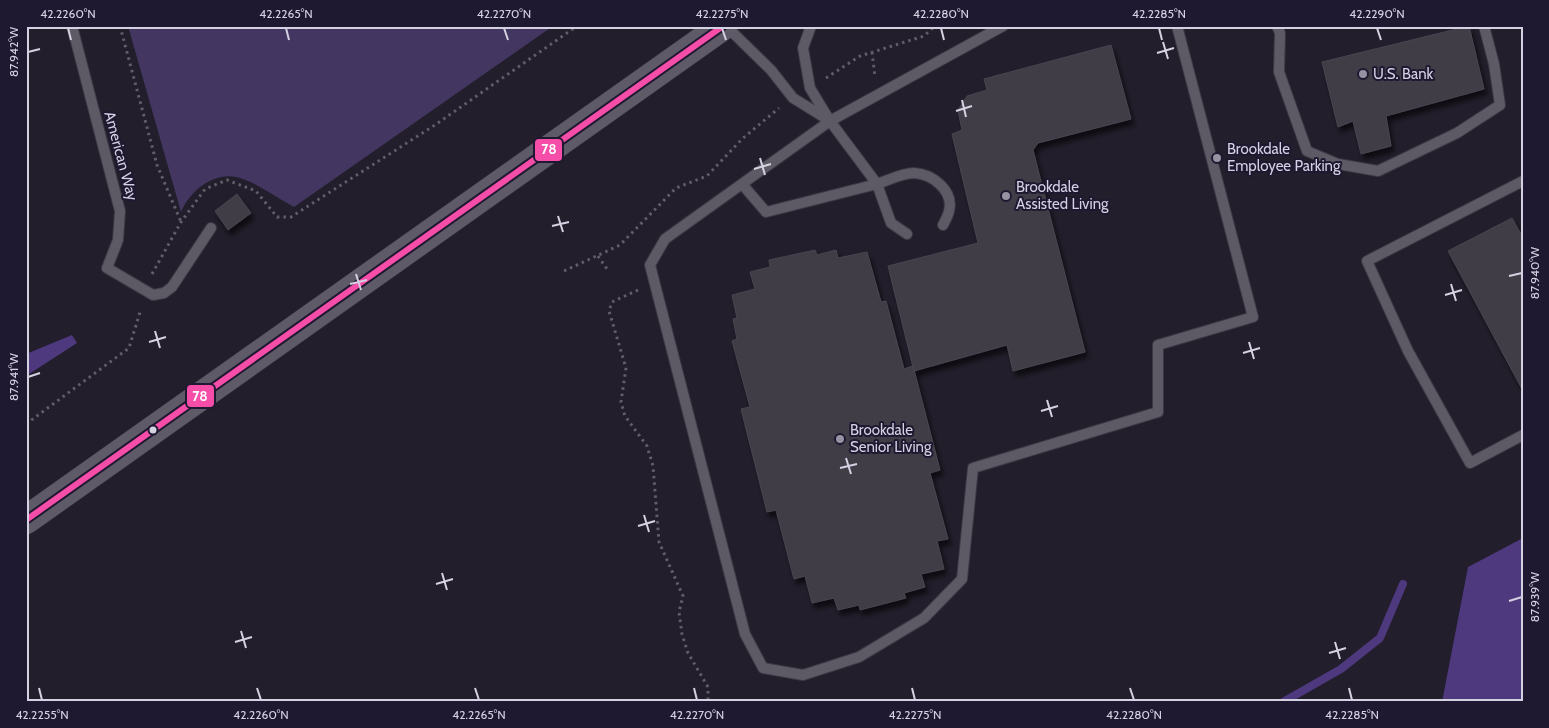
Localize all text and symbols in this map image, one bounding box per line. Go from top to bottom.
text: 42.2260°N [40,6,96,21]
text: 42.2265°N [259,6,313,21]
text: 42.2270°N [477,6,531,21]
text: 42.2275°N [696,6,748,21]
text: 42.2280°N [913,6,969,21]
text: 42.2285°N [1132,6,1186,21]
text: 42.2290°N [1349,6,1405,21]
text: 87.942°W [6,26,21,77]
place label: U.S. Bank [1373,65,1434,83]
marker: U.S. Bank [1357,68,1369,80]
street label: American Way [100,109,142,203]
line badge: 78 [534,138,563,162]
text: 78 [541,140,557,158]
place label: Brookdale Employee Parking [1227,140,1341,175]
marker: Brookdale Employee Parking [1211,152,1223,164]
place label: Brookdale Assisted Living [1016,178,1109,213]
marker: Brookdale Assisted Living [1000,190,1012,202]
text: 87.940°W [1527,246,1542,299]
text: 87.941°W [6,352,21,401]
line badge: 78 [186,384,215,408]
text: 78 [192,387,208,405]
place label: Brookdale Senior Living [850,421,932,456]
unlabelled marker [148,425,158,435]
marker: Brookdale Senior Living [834,433,846,445]
text: 87.939°W [1527,571,1542,622]
text: 42.2255°N [15,707,69,722]
text: 42.2260°N [233,707,289,722]
text: 42.2265°N [452,707,506,722]
text: 42.2270°N [670,707,724,722]
text: 42.2275°N [889,707,941,722]
text: 42.2280°N [1106,707,1162,722]
text: 42.2285°N [1325,707,1379,722]

